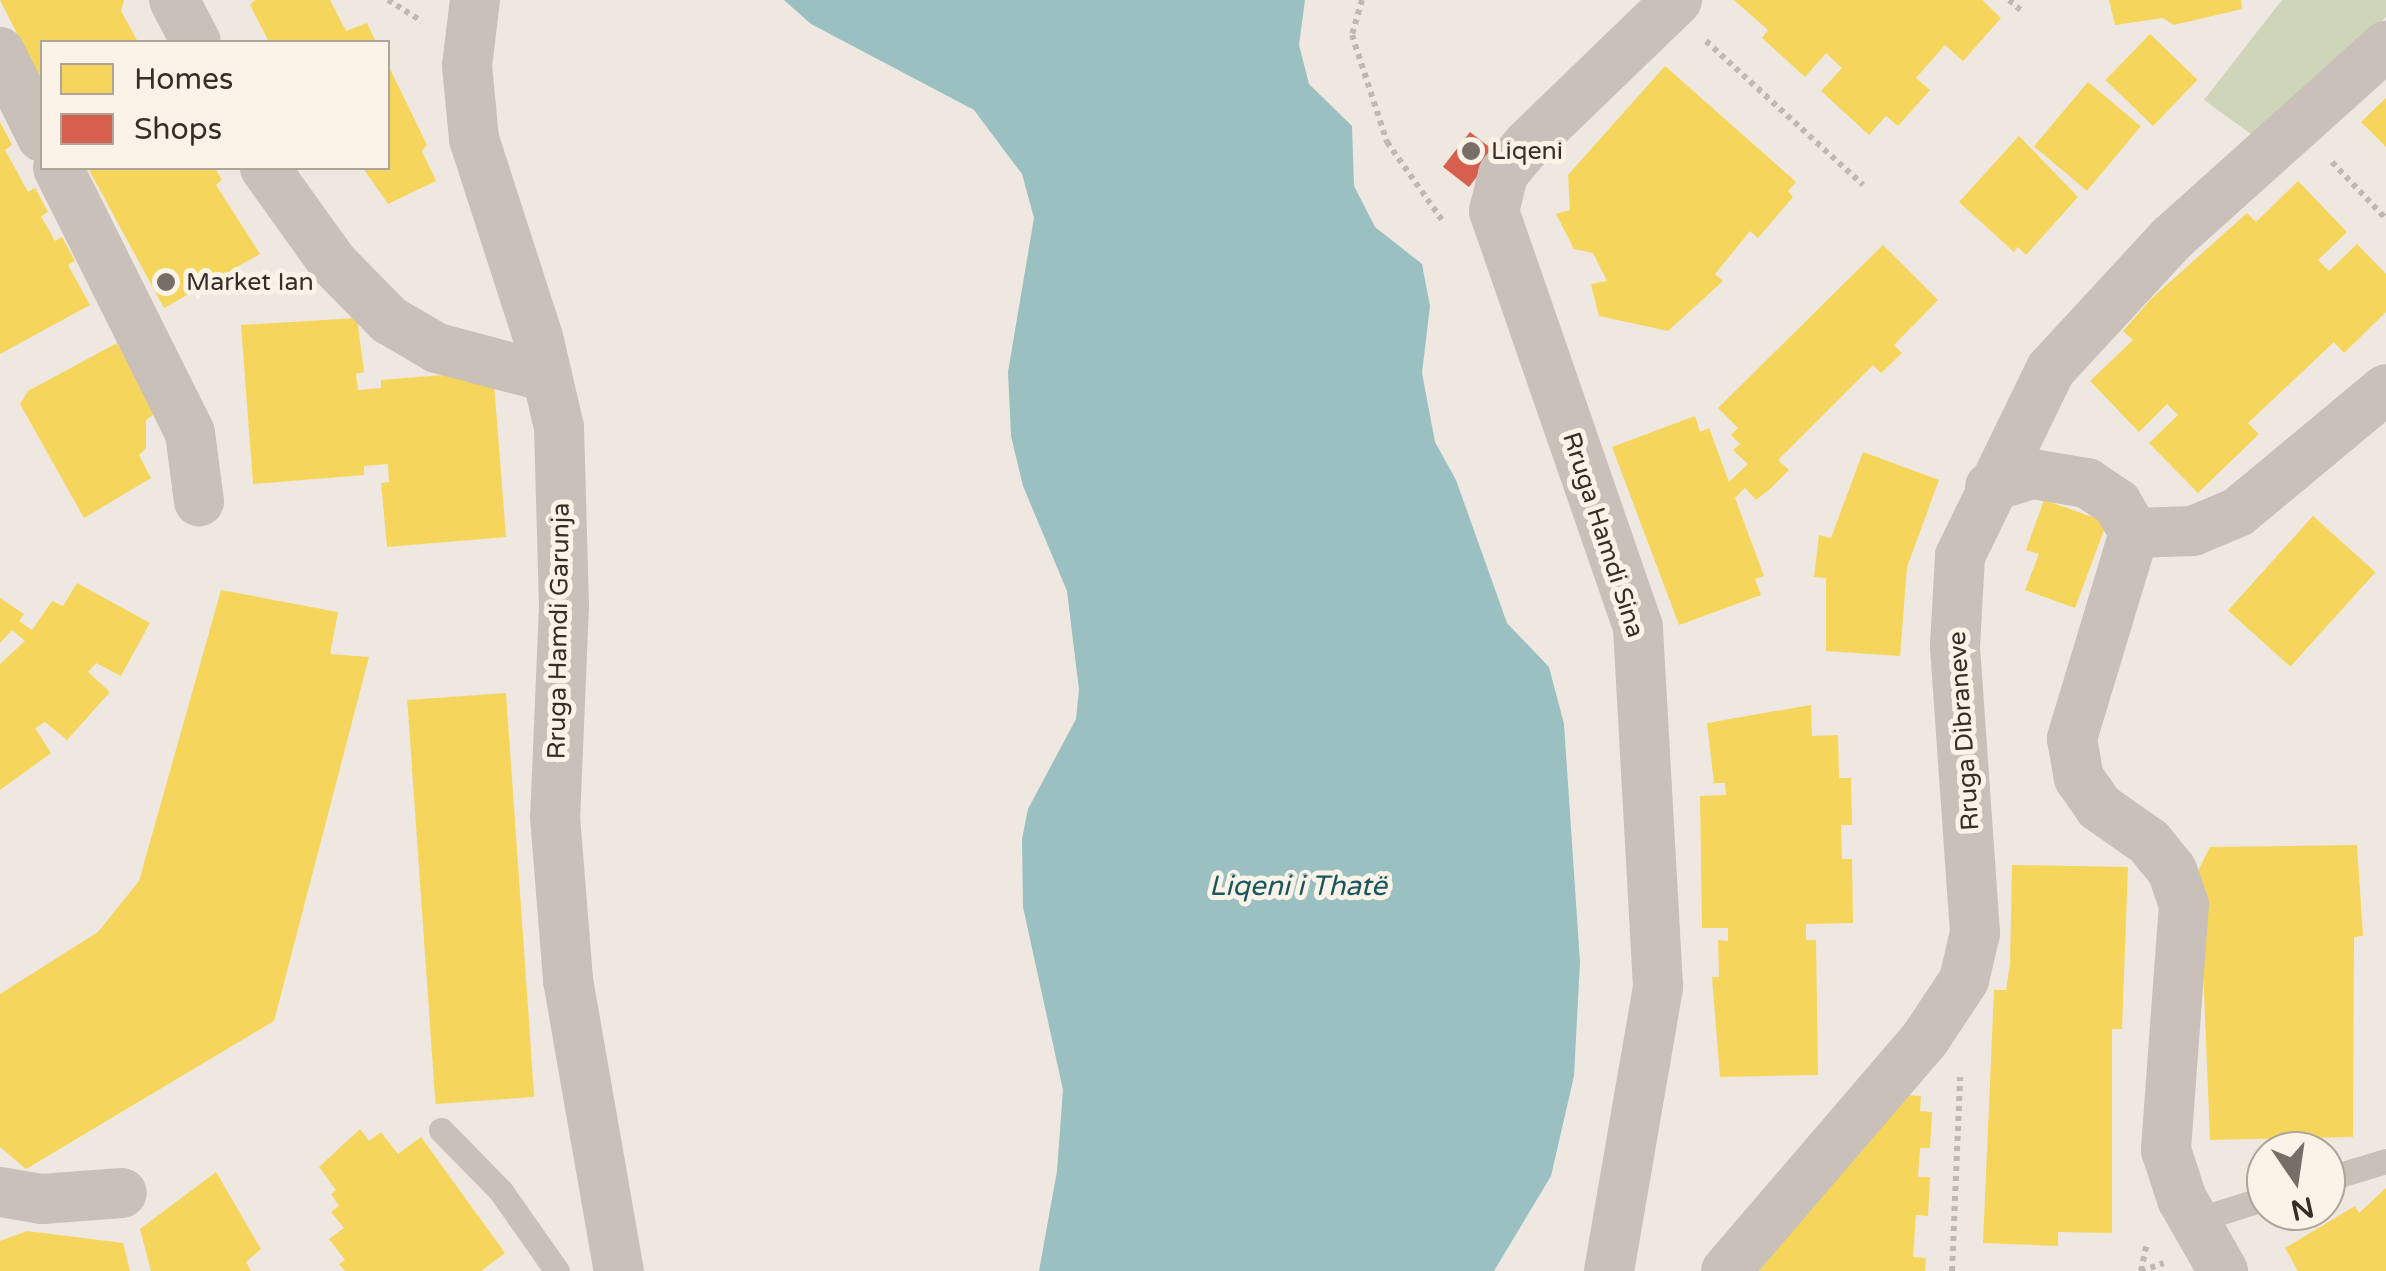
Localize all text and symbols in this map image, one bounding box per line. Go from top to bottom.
legend [40,40,390,170]
text: Homes [134,61,233,98]
text: Shops [134,111,222,148]
place label: Liqeni [1491,136,1563,166]
marker: Liqeni [1460,140,1482,162]
place label: Market Ian [186,267,314,297]
marker: Market Ian [155,271,177,293]
street label: Rruga Hamdi Sina [1556,429,1650,641]
street label: Rruga Hamdi Garunja [542,502,576,760]
street label: Rruga Dibraneve [1942,630,1986,832]
water label: Liqeni i Thatë [1209,869,1387,903]
north arrow [2246,1131,2346,1231]
text: N [2288,1189,2317,1227]

